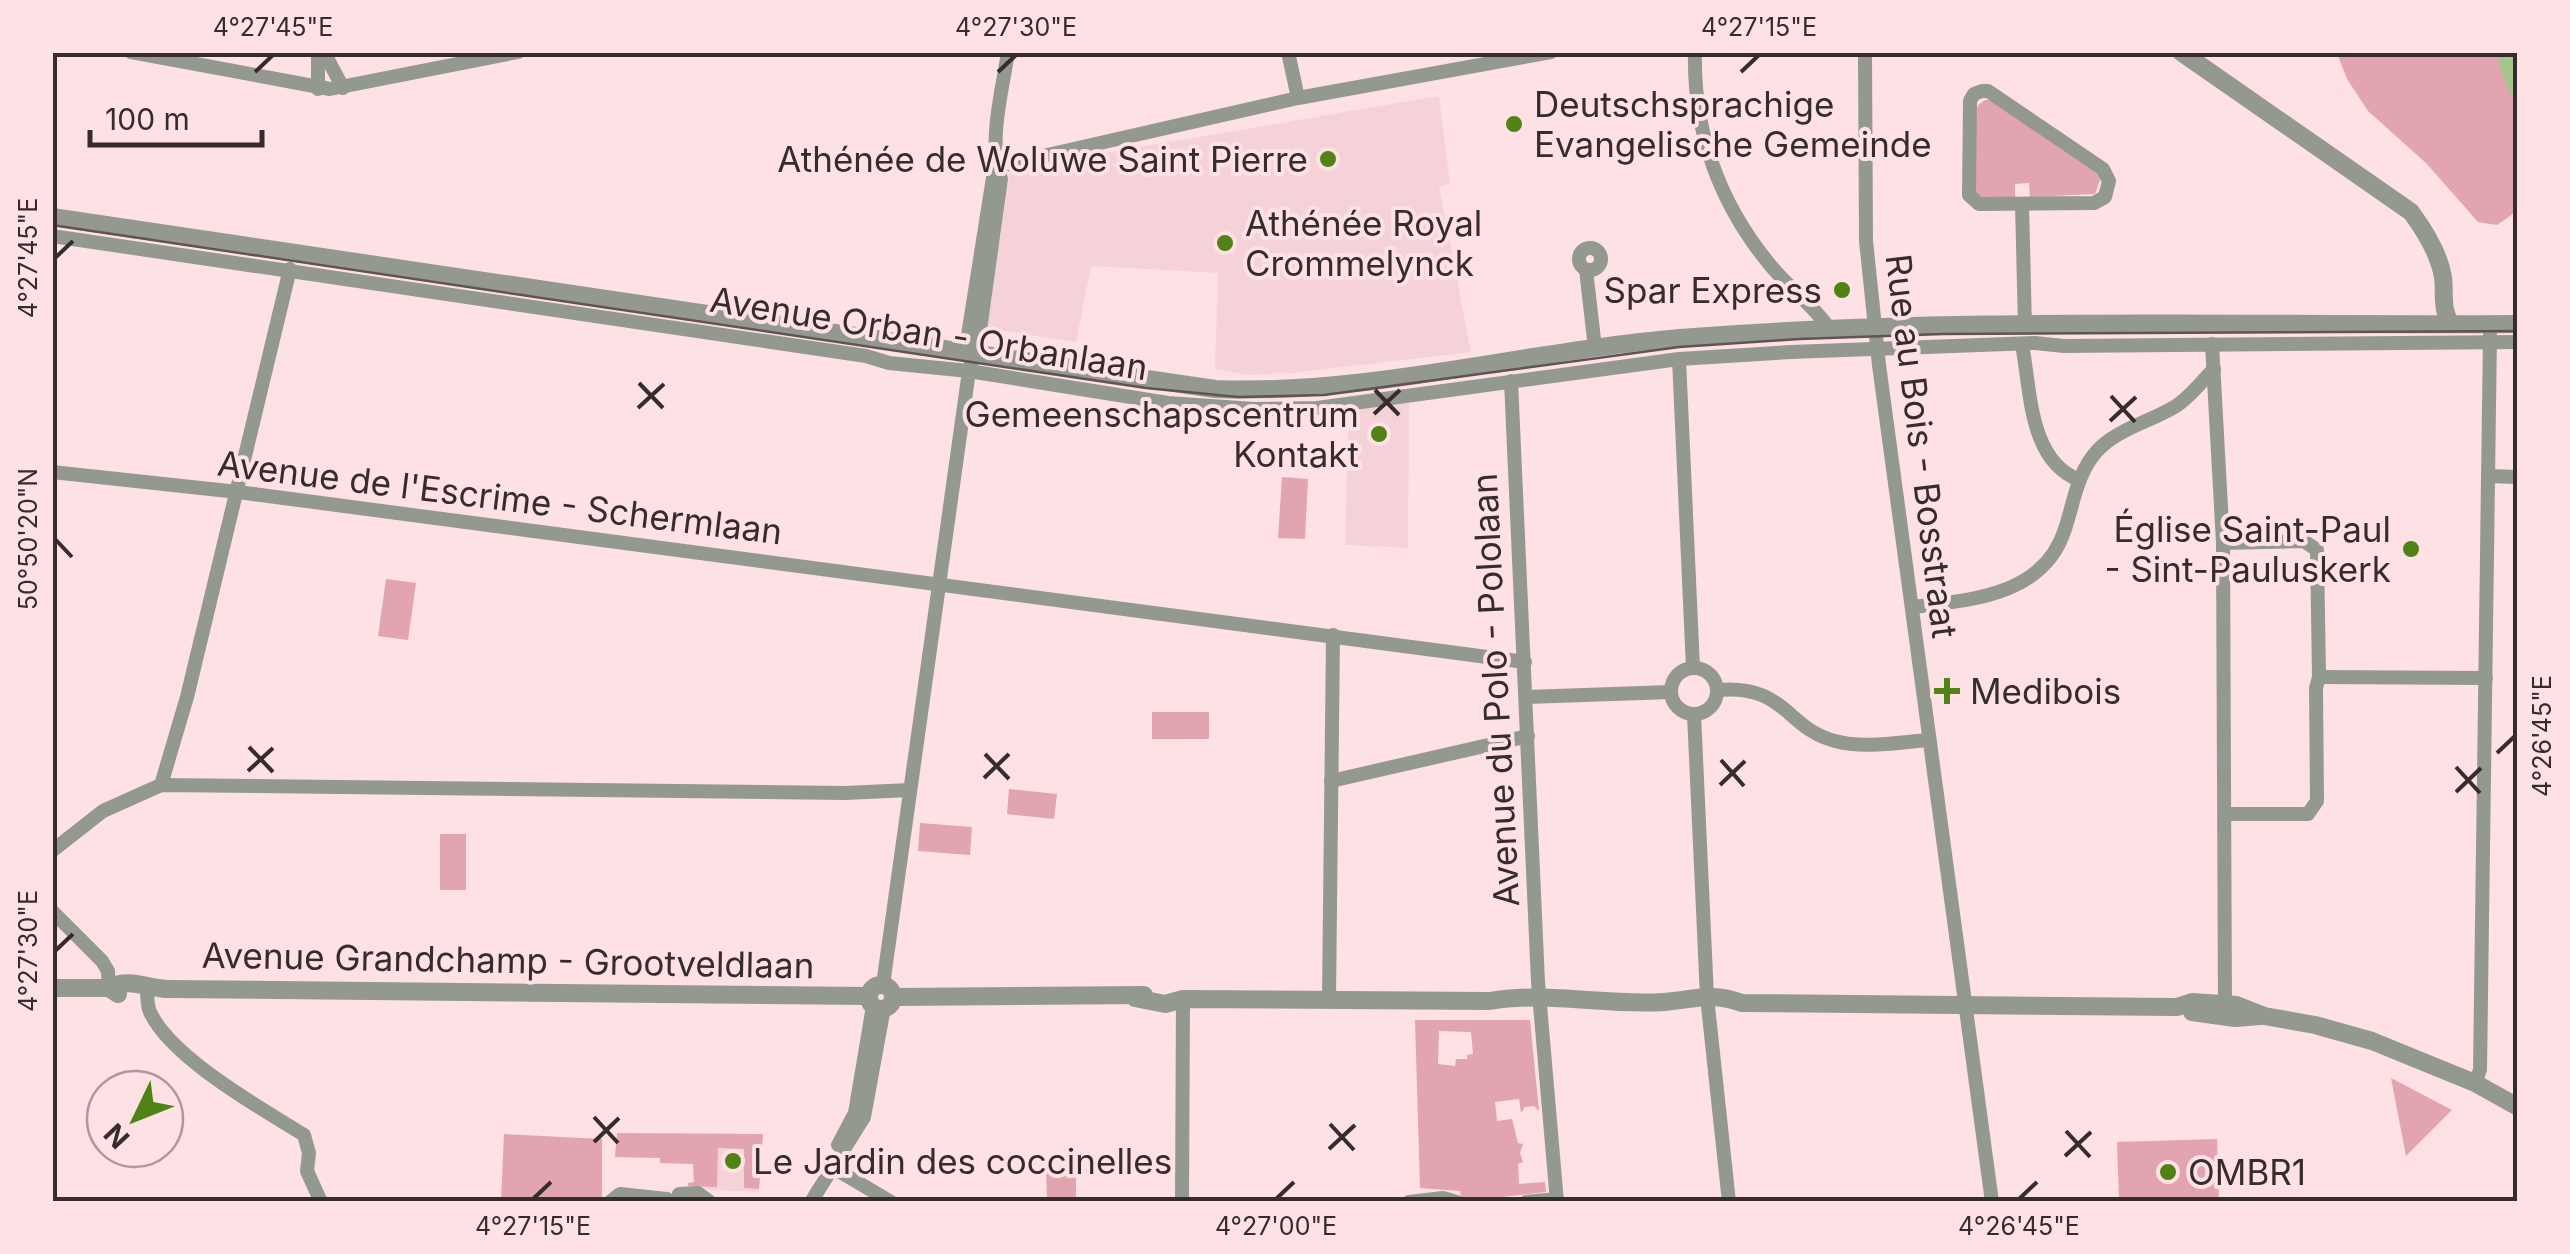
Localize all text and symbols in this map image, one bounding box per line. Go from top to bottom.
text: 4°27'45"E [213,12,333,42]
text: 4°27'30"E [955,12,1077,42]
text: 4°27'15"E [1701,12,1817,42]
place label: Deutschsprachige Evangelische Gemeinde [1534,83,1932,165]
scale bar [90,85,262,147]
text: 100 m [105,101,190,137]
marker: Deutschsprachige Evangelische Gemeinde [1503,113,1525,135]
place label: Athénée de Woluwe Saint Pierre [777,138,1308,180]
marker: Athénée de Woluwe Saint Pierre [1317,148,1339,170]
text: 4°27'45"E [13,198,43,318]
place label: Athénée Royal Crommelynck [1245,202,1482,284]
marker: Athénée Royal Crommelynck [1214,232,1236,254]
street label: Rue au Bois - Bosstraat [1878,252,1966,640]
place label: Spar Express [1604,269,1822,311]
street label: Avenue Orban - Orbanlaan [707,278,1151,388]
marker: Spar Express [1831,279,1853,301]
place label: Gemeenschapscentrum Kontakt [965,393,1359,475]
marker: Gemeenschapscentrum Kontakt [1368,423,1390,445]
street label: Avenue de l'Escrime - Schermlaan [215,442,785,552]
text: 50°50'20"N [13,468,43,610]
street label: Avenue du Polo - Pololaan [1463,472,1527,908]
place label: Église Saint-Paul - Sint-Pauluskerk [2104,508,2391,590]
marker: Église Saint-Paul - Sint-Pauluskerk [2400,538,2422,560]
place label: Medibois [1970,670,2121,712]
text: 4°26'45"E [2527,675,2557,797]
marker: Medibois [1934,678,1960,704]
text: 4°27'30"E [13,890,43,1012]
street label: Avenue Grandchamp - Grootveldlaan [201,934,815,986]
north arrow [85,1069,185,1169]
text: N [97,1117,136,1155]
place label: Le Jardin des coccinelles [753,1140,1172,1182]
marker: Le Jardin des coccinelles [722,1150,744,1172]
place label: OMBR1 [2188,1151,2306,1193]
marker: OMBR1 [2157,1161,2179,1183]
text: 4°27'15"E [475,1211,591,1241]
text: 4°27'00"E [1215,1211,1337,1241]
text: 4°26'45"E [1958,1211,2080,1241]

